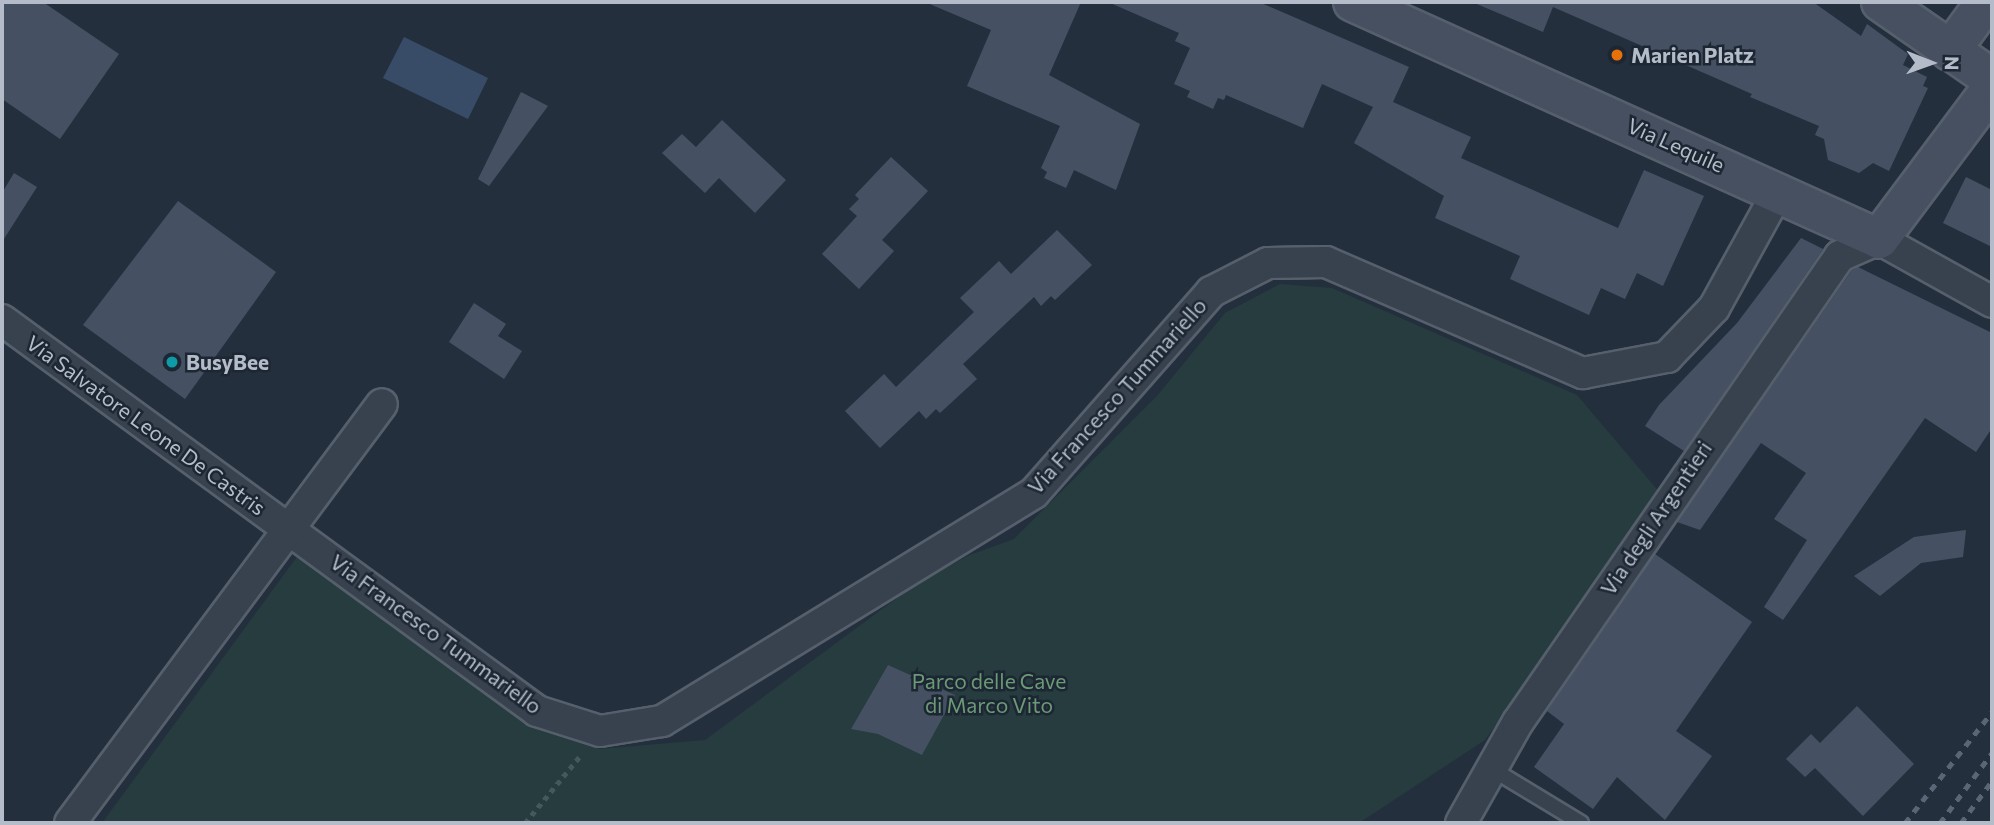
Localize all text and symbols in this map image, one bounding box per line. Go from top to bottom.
north arrow [1896,28,1966,98]
place label: Marien Platz [1631,42,1754,68]
marker: Marien Platz [1609,47,1625,63]
text: N [1941,56,1964,71]
street label: Via Lequile [1623,112,1729,178]
street label: Via Francesco Tummariello [1022,293,1212,499]
street label: Via Salvatore Leone De Castris [22,330,270,520]
place label: BusyBee [186,349,269,375]
marker: BusyBee [164,354,180,370]
street label: Via degli Argentieri [1595,436,1717,600]
street label: Via Francesco Tummariello [325,549,547,719]
park label: Parco delle Cave di Marco Vito [912,668,1066,718]

